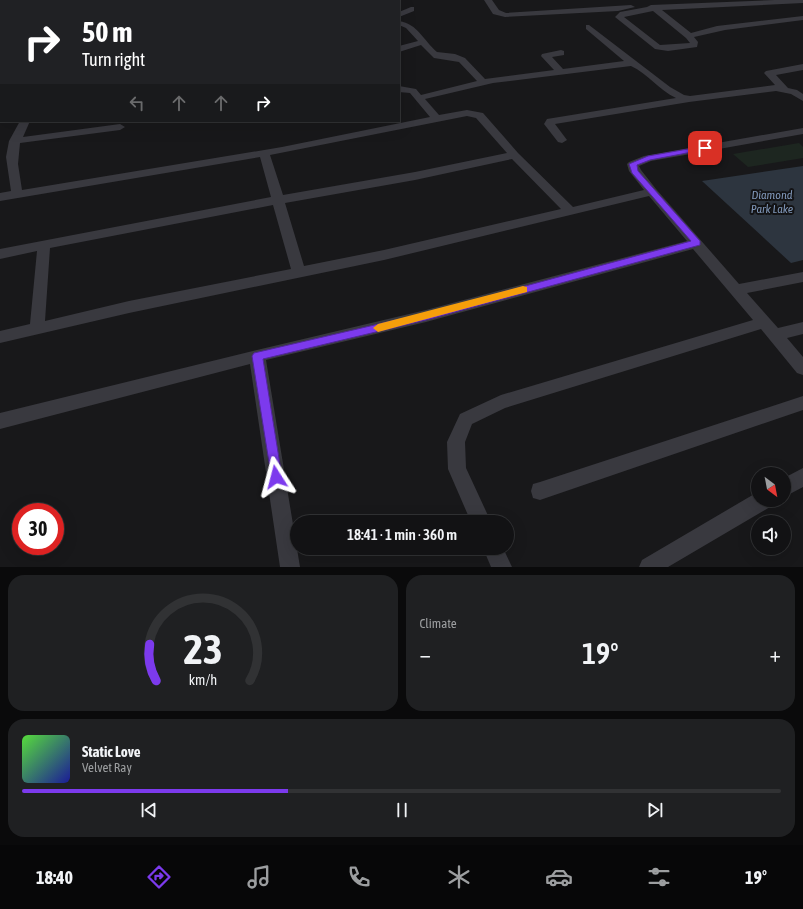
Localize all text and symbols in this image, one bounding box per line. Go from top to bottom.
icon: right [16,16,68,68]
text: 50 m [82,16,132,48]
text: Turn right [82,49,145,70]
icon: left [126,92,148,114]
icon: ahead [168,92,190,114]
icon: ahead [210,92,232,114]
icon: right [252,92,274,114]
pin [688,131,722,165]
icon: arrive [694,137,716,159]
water label: Diamond Park Lake [751,188,794,216]
position arrow [255,456,297,498]
north arrow [751,467,791,507]
map controls [751,467,791,555]
speed limit sign: 30 [12,503,64,555]
button: sound [751,515,791,555]
text: 18:41 · 1 min · 360 m [347,526,457,543]
text: Climate [420,616,457,631]
text: 23 [183,625,222,673]
text: 19° [582,636,618,670]
text: − [420,641,431,667]
text: + [770,641,781,667]
text: km/h [189,672,217,688]
text: Static Love [82,743,141,760]
text: Velvet Ray [82,760,132,775]
icon: previous [138,799,160,821]
icon: pause [391,799,413,821]
icon: next [644,799,666,821]
icon: directions [145,863,173,891]
icon: music [245,863,273,891]
icon: phone [345,863,373,891]
icon: climate [445,863,473,891]
icon: car [545,863,573,891]
icon: filters [645,863,673,891]
text: 18:40 [36,867,73,888]
text: 19° [745,867,767,888]

